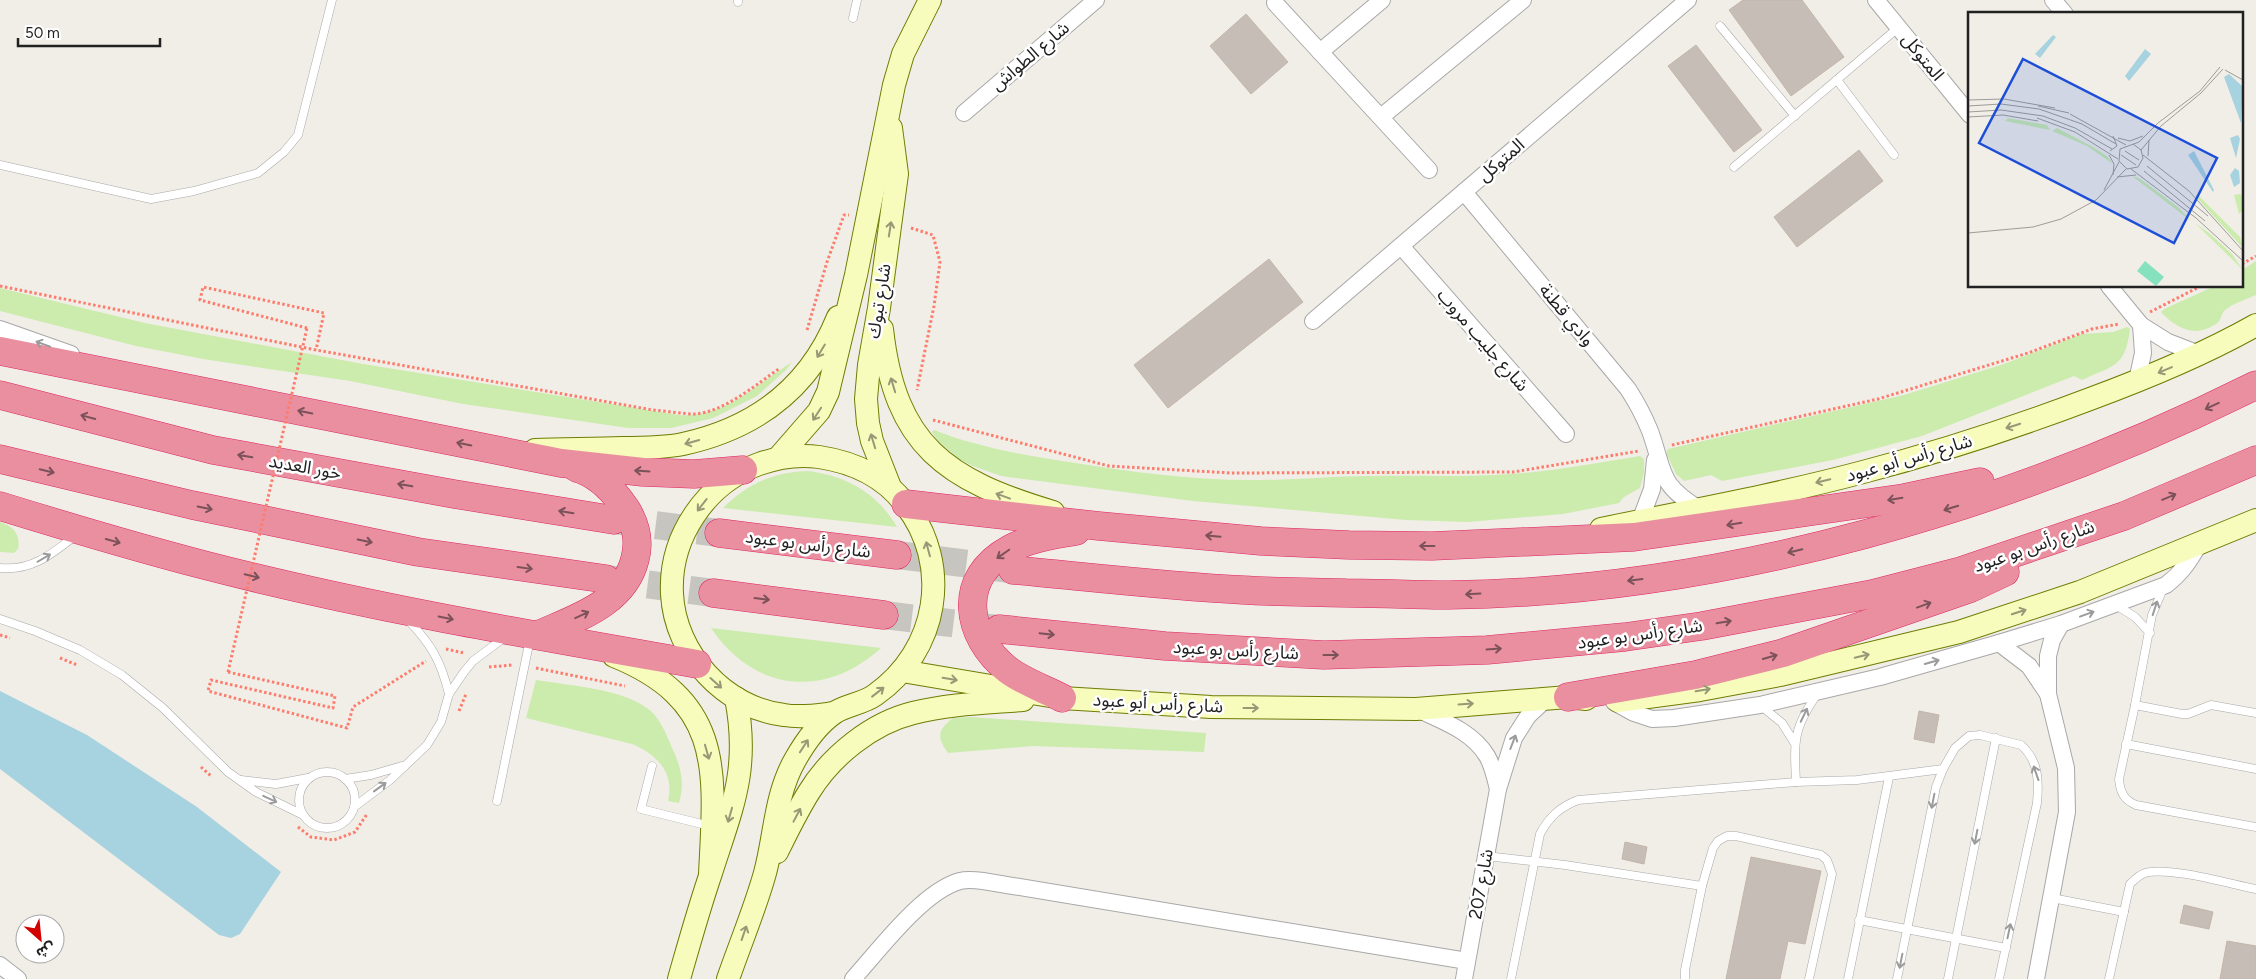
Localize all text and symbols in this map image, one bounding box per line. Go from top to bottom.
inset map [1968,12,2244,288]
scale bar [18,15,160,47]
street label: شارع الطواش [986,17,1076,98]
text: 50 m [25,24,60,42]
street label: المتوكل [1897,29,1949,85]
street label: المتوكل [1473,134,1529,186]
one-way arrow [886,221,896,237]
street label: شارع تبوك [862,262,899,340]
street label: وادي قطنة [1533,279,1599,352]
street label: شارع جليب مروب [1430,284,1534,398]
one-way arrow [36,339,52,348]
one-way arrow [815,343,825,357]
one-way arrow [2158,365,2173,375]
one-way arrow [888,377,898,393]
one-way arrow [2205,401,2220,411]
one-way arrow [812,406,822,420]
one-way arrow [297,407,313,416]
one-way arrow [80,412,96,422]
one-way arrow [2005,422,2021,432]
street label: شارع رأس أبو عبود [1843,429,1976,489]
one-way arrow [868,434,877,450]
one-way arrow [684,437,700,447]
one-way arrow [456,439,472,449]
one-way arrow [238,450,254,460]
street label: خور العديد [267,450,343,484]
one-way arrow [39,467,55,476]
one-way arrow [634,467,650,476]
one-way arrow [1816,477,1832,486]
one-way arrow [398,480,414,489]
one-way arrow [996,491,1011,500]
one-way arrow [2161,492,2176,501]
one-way arrow [1887,495,1903,505]
one-way arrow [696,498,707,511]
one-way arrow [197,503,213,513]
one-way arrow [1944,503,1960,513]
one-way arrow [558,507,574,517]
street label: شارع رأس بو عبود [1971,515,2098,580]
one-way arrow [1726,519,1742,529]
street label: شارع رأس بو عبود [744,525,872,566]
one-way arrow [1205,531,1221,541]
one-way arrow [356,536,372,546]
one-way arrow [105,537,121,546]
one-way arrow [922,541,932,557]
one-way arrow [1419,541,1436,551]
one-way arrow [1787,547,1803,556]
one-way arrow [996,549,1010,559]
one-way arrow [36,553,50,563]
one-way arrow [516,563,532,573]
one-way arrow [244,572,260,581]
one-way arrow [1627,575,1643,585]
one-way arrow [1465,589,1481,598]
one-way arrow [753,594,769,604]
one-way arrow [1916,600,1931,609]
one-way arrow [2150,600,2160,616]
one-way arrow [2010,607,2026,616]
one-way arrow [2079,609,2095,618]
one-way arrow [574,610,589,620]
one-way arrow [437,614,453,623]
street label: شارع رأس بو عبود [1576,614,1704,657]
one-way arrow [1716,616,1732,626]
one-way arrow [1039,630,1055,639]
street label: شارع رأس بو عبود [1172,635,1300,667]
one-way arrow [1485,645,1501,654]
one-way arrow [1322,650,1339,660]
one-way arrow [1762,651,1778,661]
one-way arrow [1854,651,1870,660]
one-way arrow [1924,657,1940,667]
one-way arrow [942,675,958,685]
one-way arrow [709,677,722,689]
one-way arrow [1695,684,1711,694]
one-way arrow [871,686,884,697]
street label: شارع رأس أبو عبود [1092,688,1224,720]
one-way arrow [1457,699,1473,709]
one-way arrow [1242,703,1259,713]
one-way arrow [1800,708,1809,723]
one-way arrow [1509,735,1518,750]
one-way arrow [799,739,809,753]
one-way arrow [703,743,713,759]
one-way arrow [2031,765,2040,781]
one-way arrow [373,782,387,792]
one-way arrow [1928,793,1937,809]
one-way arrow [262,795,277,804]
one-way arrow [725,807,734,823]
one-way arrow [792,807,802,822]
one-way arrow [1971,829,1981,845]
street label: شارع 207 [1464,847,1501,921]
north arrow [15,914,65,964]
one-way arrow [2005,924,2014,940]
one-way arrow [740,926,749,941]
text: ش [33,938,58,962]
one-way arrow [1895,952,1905,968]

